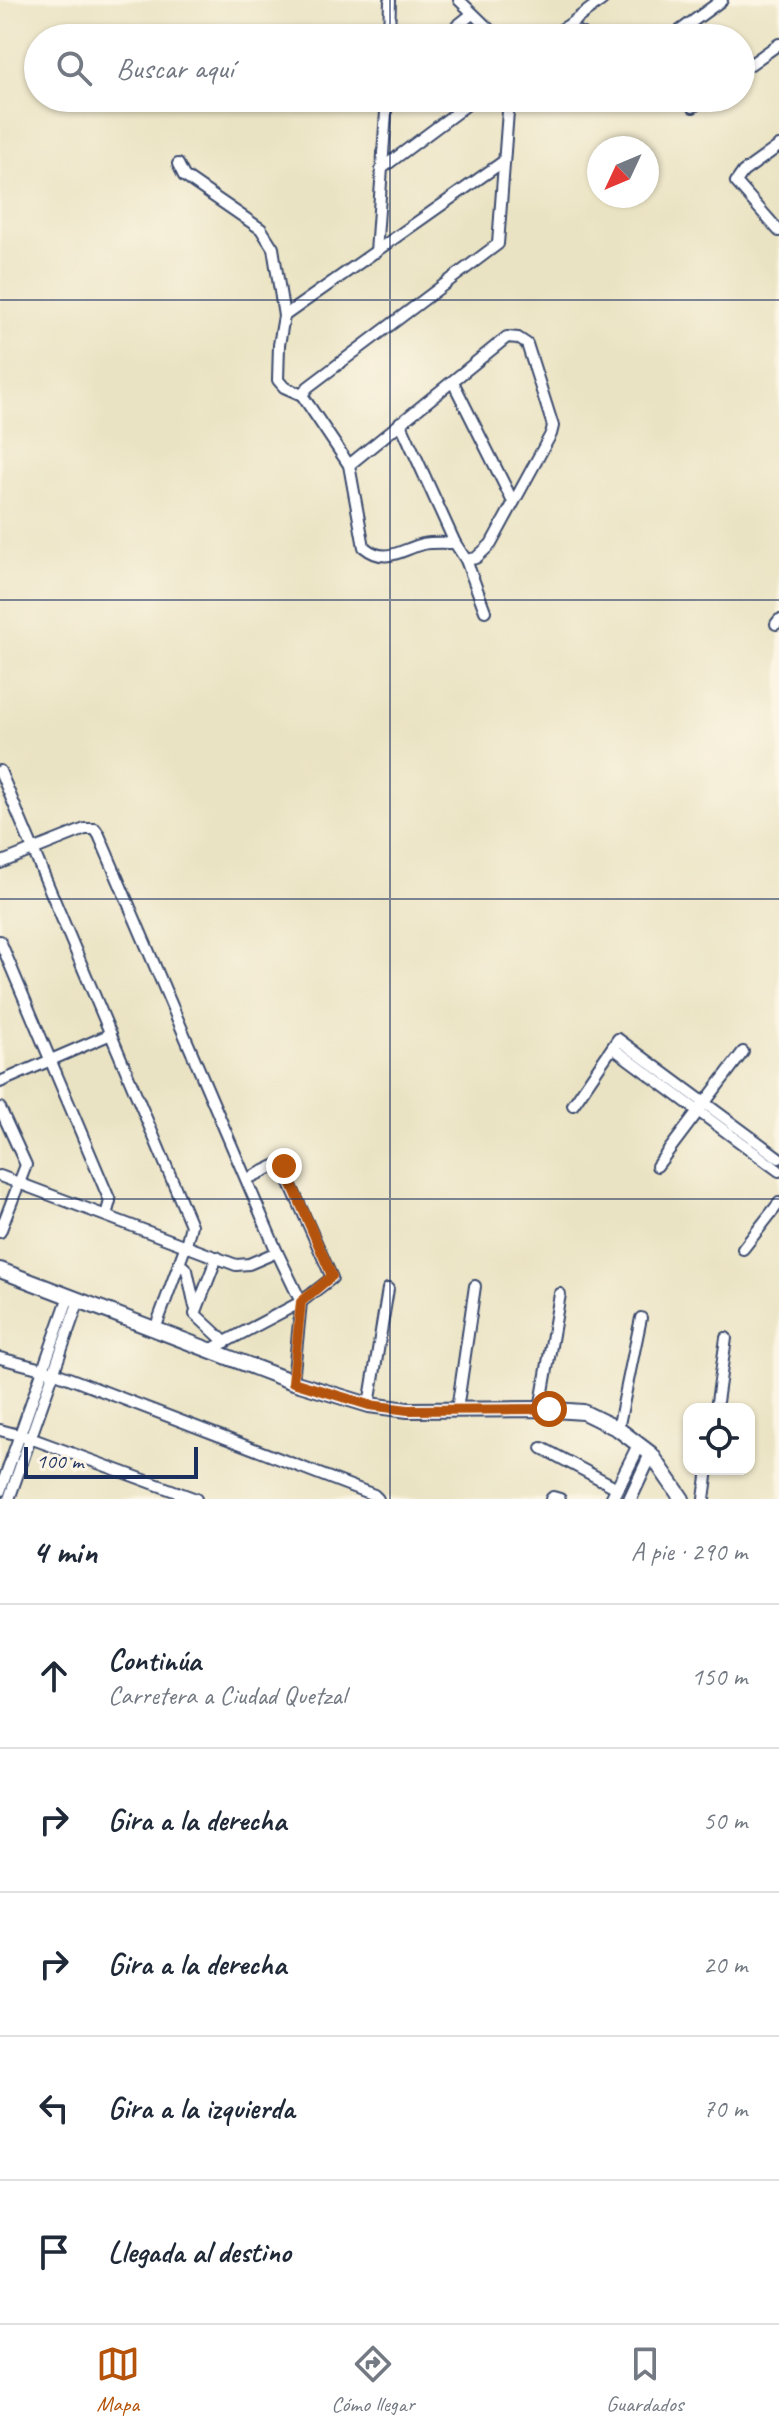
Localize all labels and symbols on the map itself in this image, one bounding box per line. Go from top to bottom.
north arrow [587,136,659,208]
route end [266,1148,302,1184]
route start [531,1391,567,1427]
scale bar [24,1443,198,1479]

